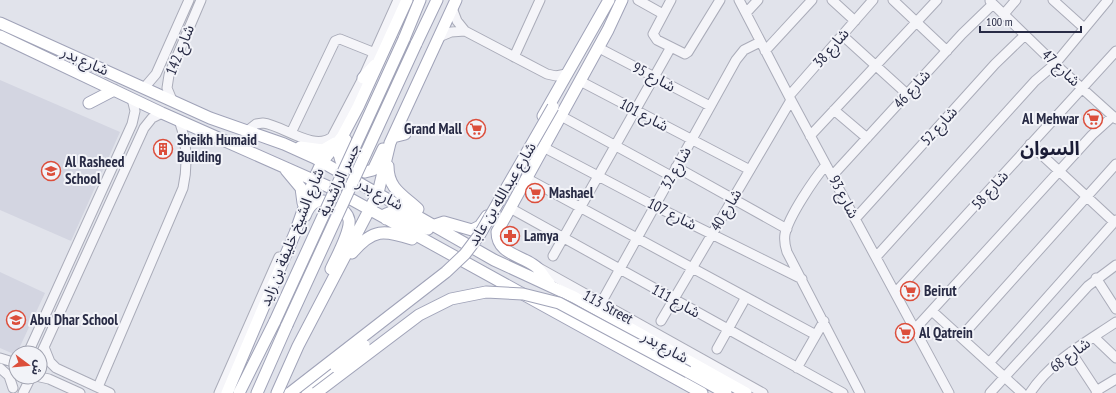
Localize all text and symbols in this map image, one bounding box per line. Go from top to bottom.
scale bar [980,8,1081,34]
text: 100 m [986,14,1013,29]
street label: شارع 142 [161,22,201,79]
street label: شارع 38 [808,24,855,73]
street label: شارع بدر [56,41,112,82]
street label: شارع 47 [1036,45,1085,93]
street label: شارع 95 [628,57,679,98]
street label: شارع 46 [889,65,936,114]
street label: شارع 101 [615,94,672,138]
street label: شارع 52 [916,102,963,151]
supermarket icon: Al Mehwar [1082,108,1104,130]
place label: Al Mehwar [1021,109,1080,128]
supermarket icon: Grand Mall [465,118,487,140]
place label: Grand Mall [404,119,462,138]
place label: Sheikh Humaid Building [177,130,257,166]
district label: السوان [1020,136,1080,160]
building icon: Sheikh Humaid Building [152,138,174,160]
street label: شارع عبدالله بن عابد [463,138,543,251]
street label: جسر الراشدية [313,140,364,220]
street label: شارع 32 [656,143,698,194]
place label: Al Rasheed School [64,152,125,188]
school or university icon: Al Rasheed School [40,160,62,182]
street label: شارع الشيخ خليفة بن زايد [255,165,331,310]
street label: شارع 58 [967,166,1014,215]
street label: شارع 93 [823,172,864,223]
street label: شارع بدر [351,173,407,217]
supermarket icon: Mashael [524,182,546,204]
place label: Mashael [549,183,594,202]
street label: شارع 40 [706,185,748,236]
street label: شارع 107 [643,193,700,237]
pharmacy icon: Lamya [499,225,521,247]
place label: Lamya [524,226,559,245]
street label: شارع 111 [647,279,704,324]
supermarket icon: Beirut [899,280,921,302]
place label: Beirut [924,281,957,300]
street label: 113 Street [580,285,637,328]
school or university icon: Abu Dhar School [5,309,27,331]
place label: Abu Dhar School [29,310,118,329]
supermarket icon: Al Qatrein [894,322,916,344]
place label: Al Qatrein [918,323,973,342]
street label: شارع بدر [636,326,692,370]
street label: شارع 68 [1046,333,1096,378]
north arrow [8,345,48,385]
text: ش [29,359,46,377]

